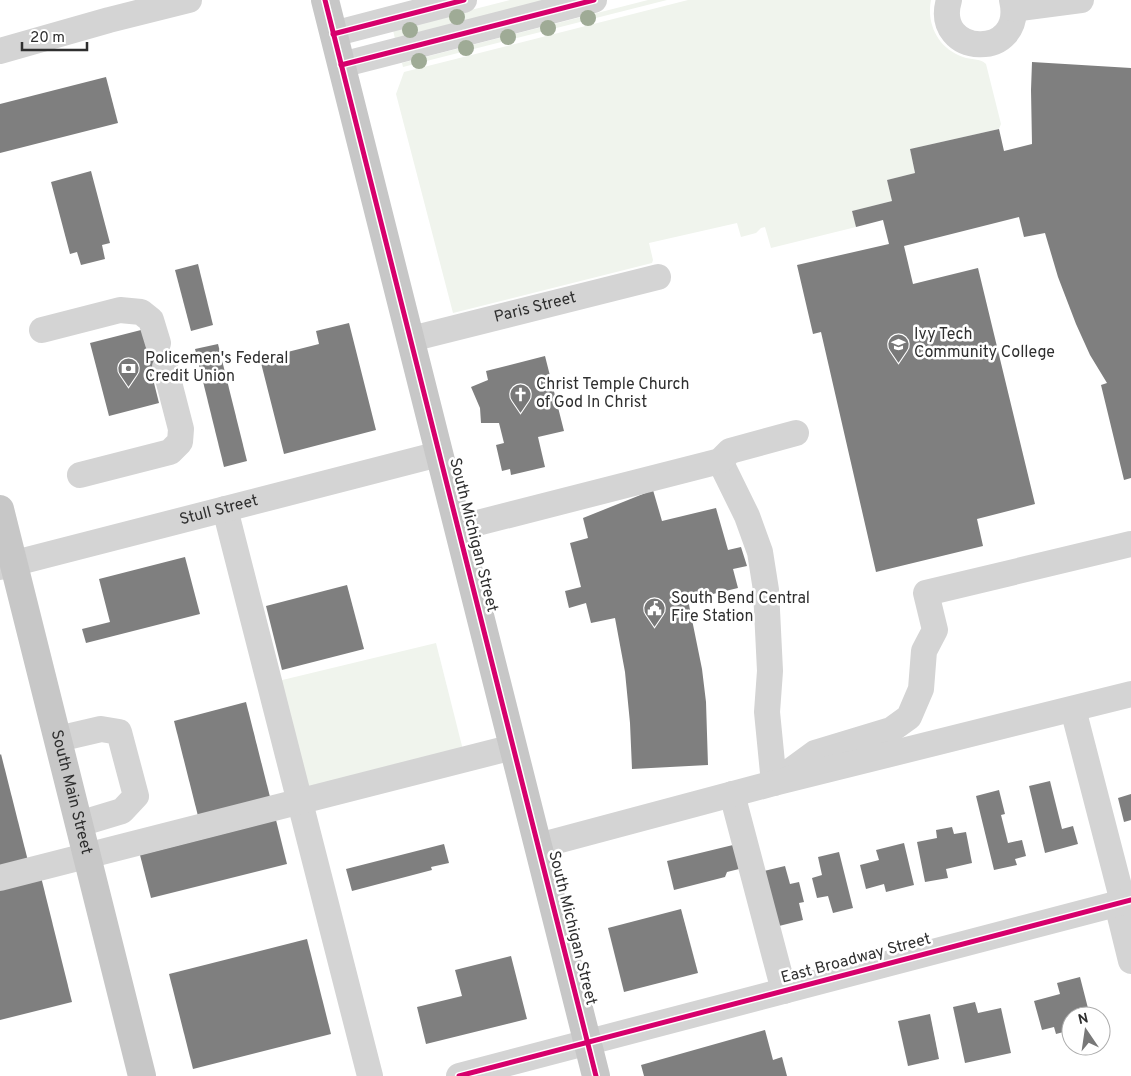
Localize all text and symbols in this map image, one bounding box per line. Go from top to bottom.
scale bar [22,20,88,52]
text: 20 m [30,29,65,48]
street label: Paris Street [492,288,578,328]
place label: Ivy Tech Community College [914,325,1055,363]
school or university icon: Ivy Tech Community College [886,332,910,363]
place label: Policemen's Federal Credit Union [145,349,288,387]
bank icon: Policemen's Federal Credit Union [117,356,141,387]
place label: Christ Temple Church of God In Christ [536,375,690,413]
church icon: Christ Temple Church of God In Christ [508,382,532,413]
street label: South Michigan Street [444,456,502,614]
street label: Stull Street [177,491,260,530]
place label: South Bend Central Fire Station [671,589,810,627]
public building icon: South Bend Central Fire Station [643,596,667,627]
street label: South Main Street [46,728,96,857]
street label: South Michigan Street [543,849,601,1007]
street label: East Broadway Street [779,929,933,989]
north arrow [1061,1006,1111,1056]
text: N [1077,1010,1090,1029]

